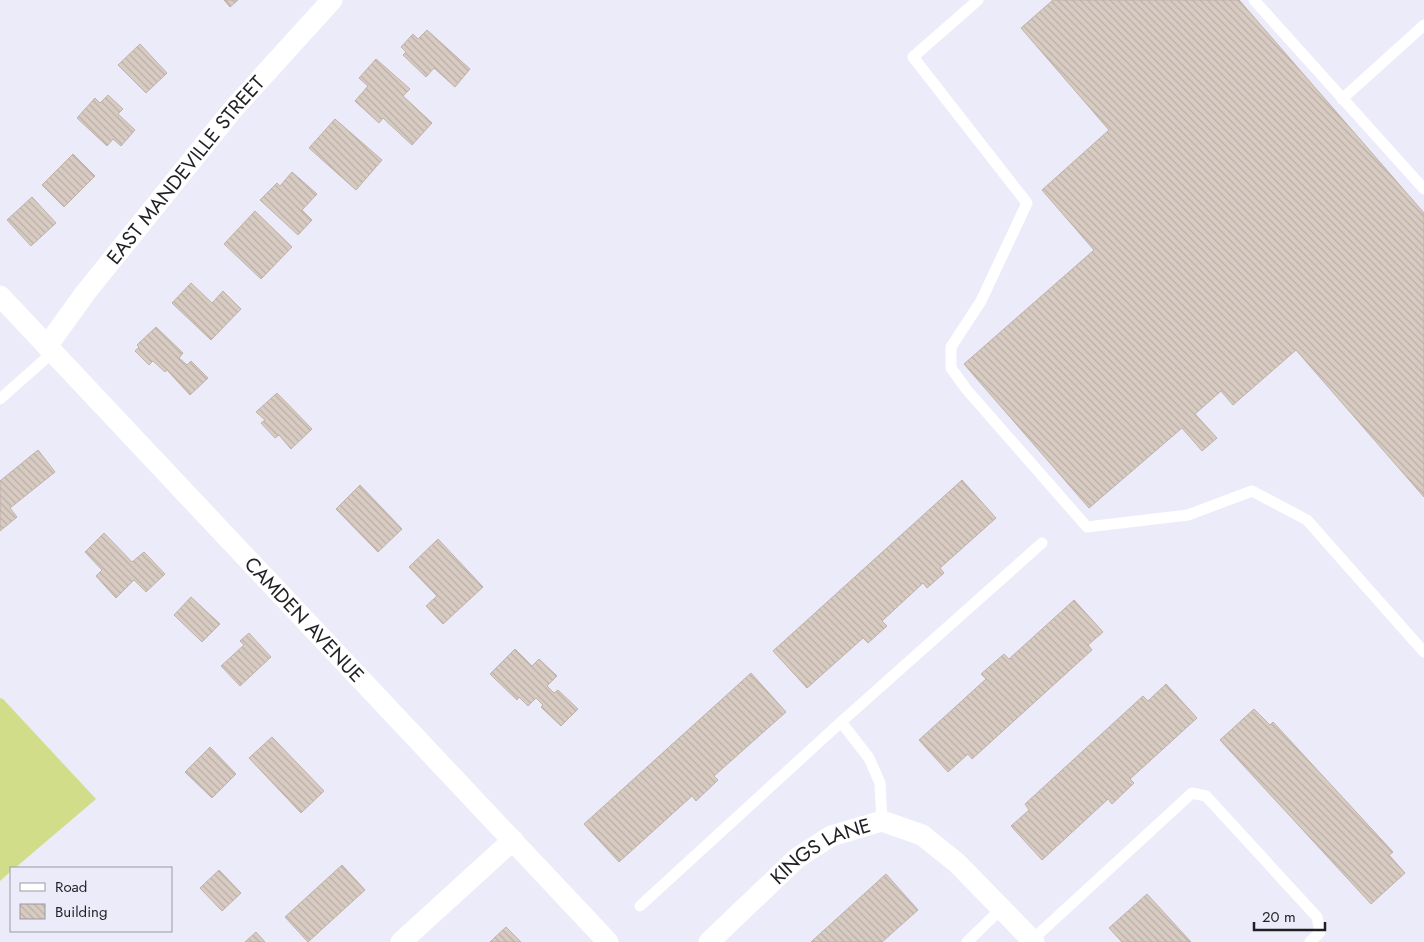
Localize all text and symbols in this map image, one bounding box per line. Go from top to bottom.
street label: EAST MANDEVILLE STREET [99,69,272,270]
street label: CAMDEN AVENUE [238,550,371,689]
street label: KINGS LANE [764,811,874,891]
legend [10,867,172,932]
text: Road [55,876,87,898]
scale bar [1254,900,1325,932]
text: Building [55,901,107,923]
text: 20 m [1262,906,1296,928]

